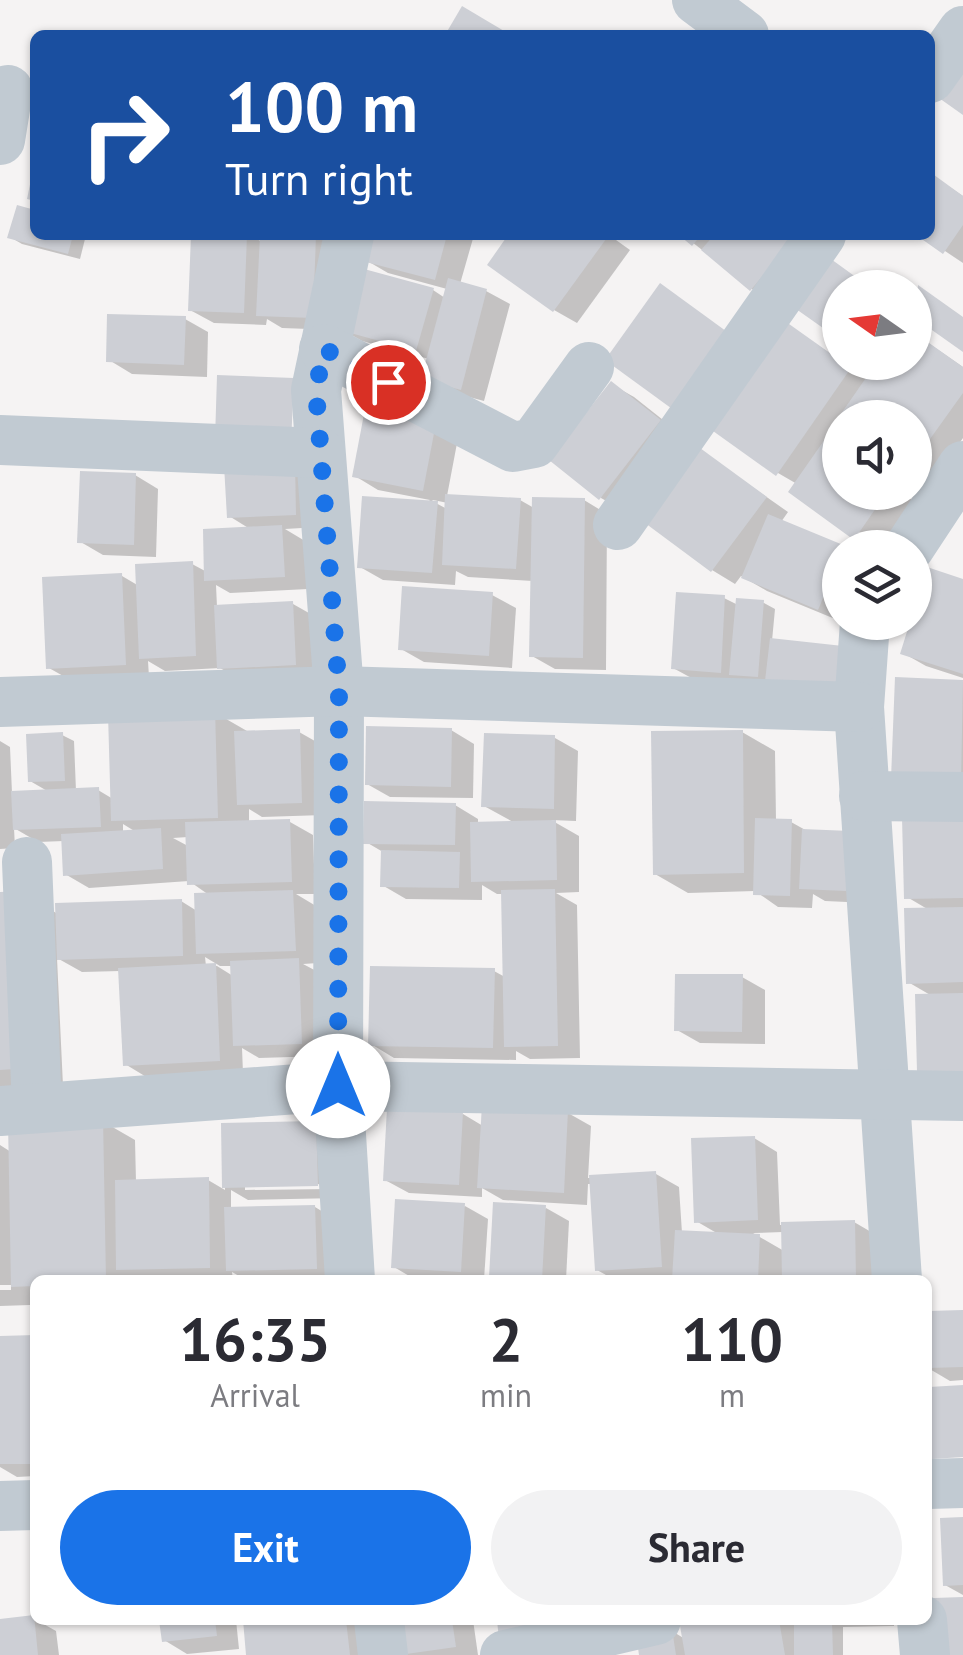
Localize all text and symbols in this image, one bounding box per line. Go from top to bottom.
text: 100 m [225,61,418,151]
icon: right [60,70,190,200]
text: Turn right [225,149,413,207]
north arrow [822,270,932,380]
map controls [822,270,932,640]
pin [346,340,431,425]
icon: arrive [361,355,416,410]
button: sound [822,400,932,510]
button: layers [822,530,932,640]
position arrow [286,1034,390,1138]
text: 16:35 [179,1300,331,1378]
text: 2 [489,1300,523,1378]
text: 110 [681,1300,783,1378]
text: Arrival [210,1374,300,1416]
text: min [480,1374,532,1416]
text: m [719,1374,745,1416]
button: Exit [60,1490,471,1605]
button: Share [491,1490,902,1605]

